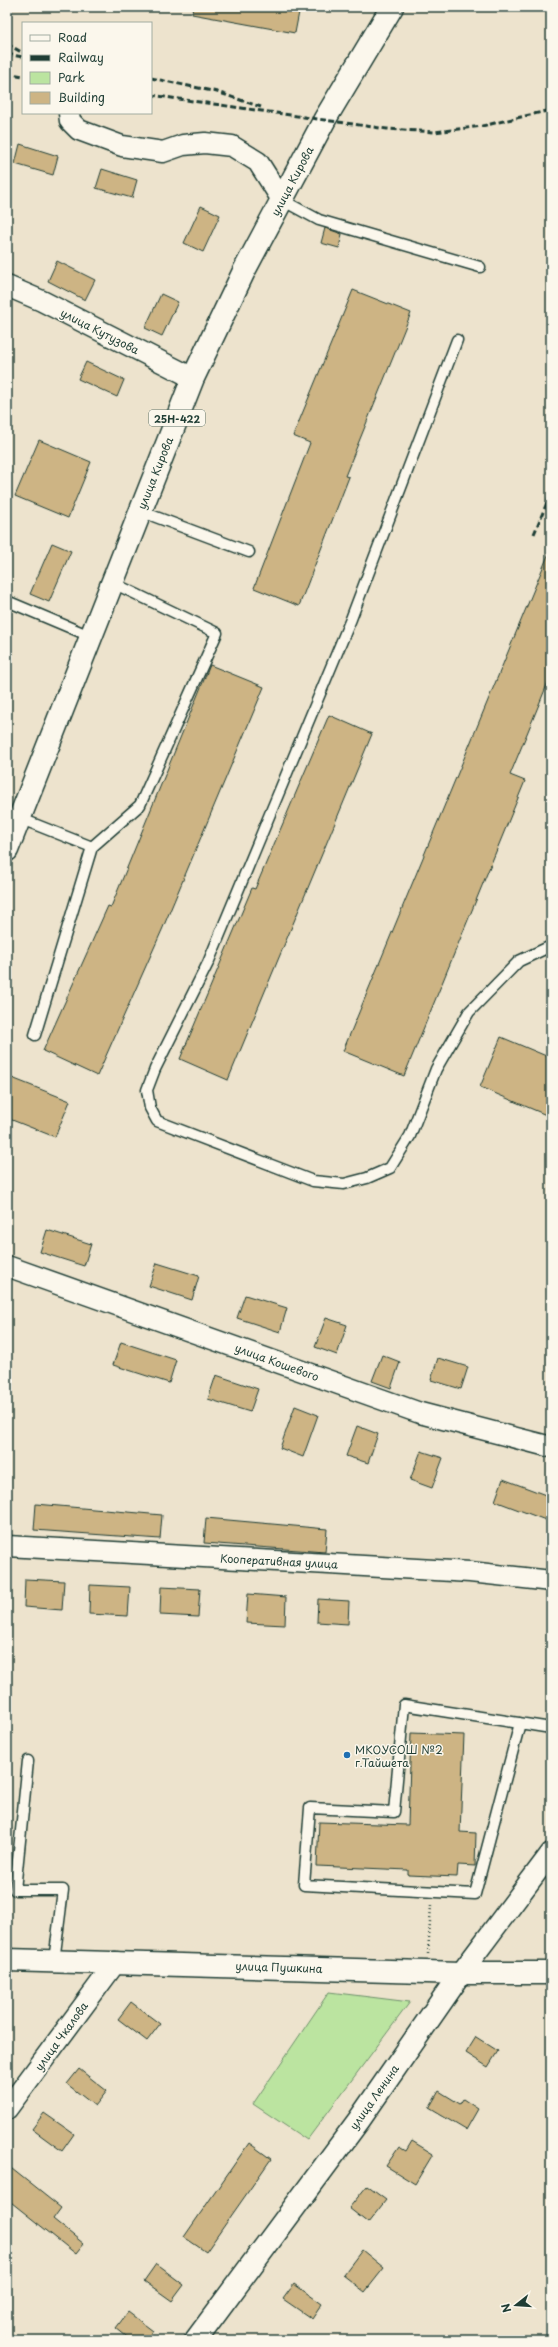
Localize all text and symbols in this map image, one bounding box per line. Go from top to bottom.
legend [22,22,152,114]
text: Road [58,28,87,46]
text: Railway [58,48,104,66]
text: Park [58,68,85,86]
text: Building [58,88,105,106]
street label: улица Кирова [267,143,318,219]
street label: улица Кутузова [58,304,142,358]
road number: 25Н-422 [149,410,205,426]
street label: улица Кирова [133,434,177,512]
street label: улица Кошевого [233,1339,321,1385]
street label: Кооперативная улица [220,1549,338,1573]
place label: МКОУСОШ №2 г.Тайшета [355,1741,443,1771]
marker: МКОУСОШ №2 г.Тайшета [342,1750,352,1760]
street label: улица Пушкина [235,1957,323,1977]
street label: улица Чкалова [30,1998,92,2074]
street label: улица Ленина [345,2061,403,2133]
north arrow [496,2285,536,2325]
text: N [496,2301,515,2315]

